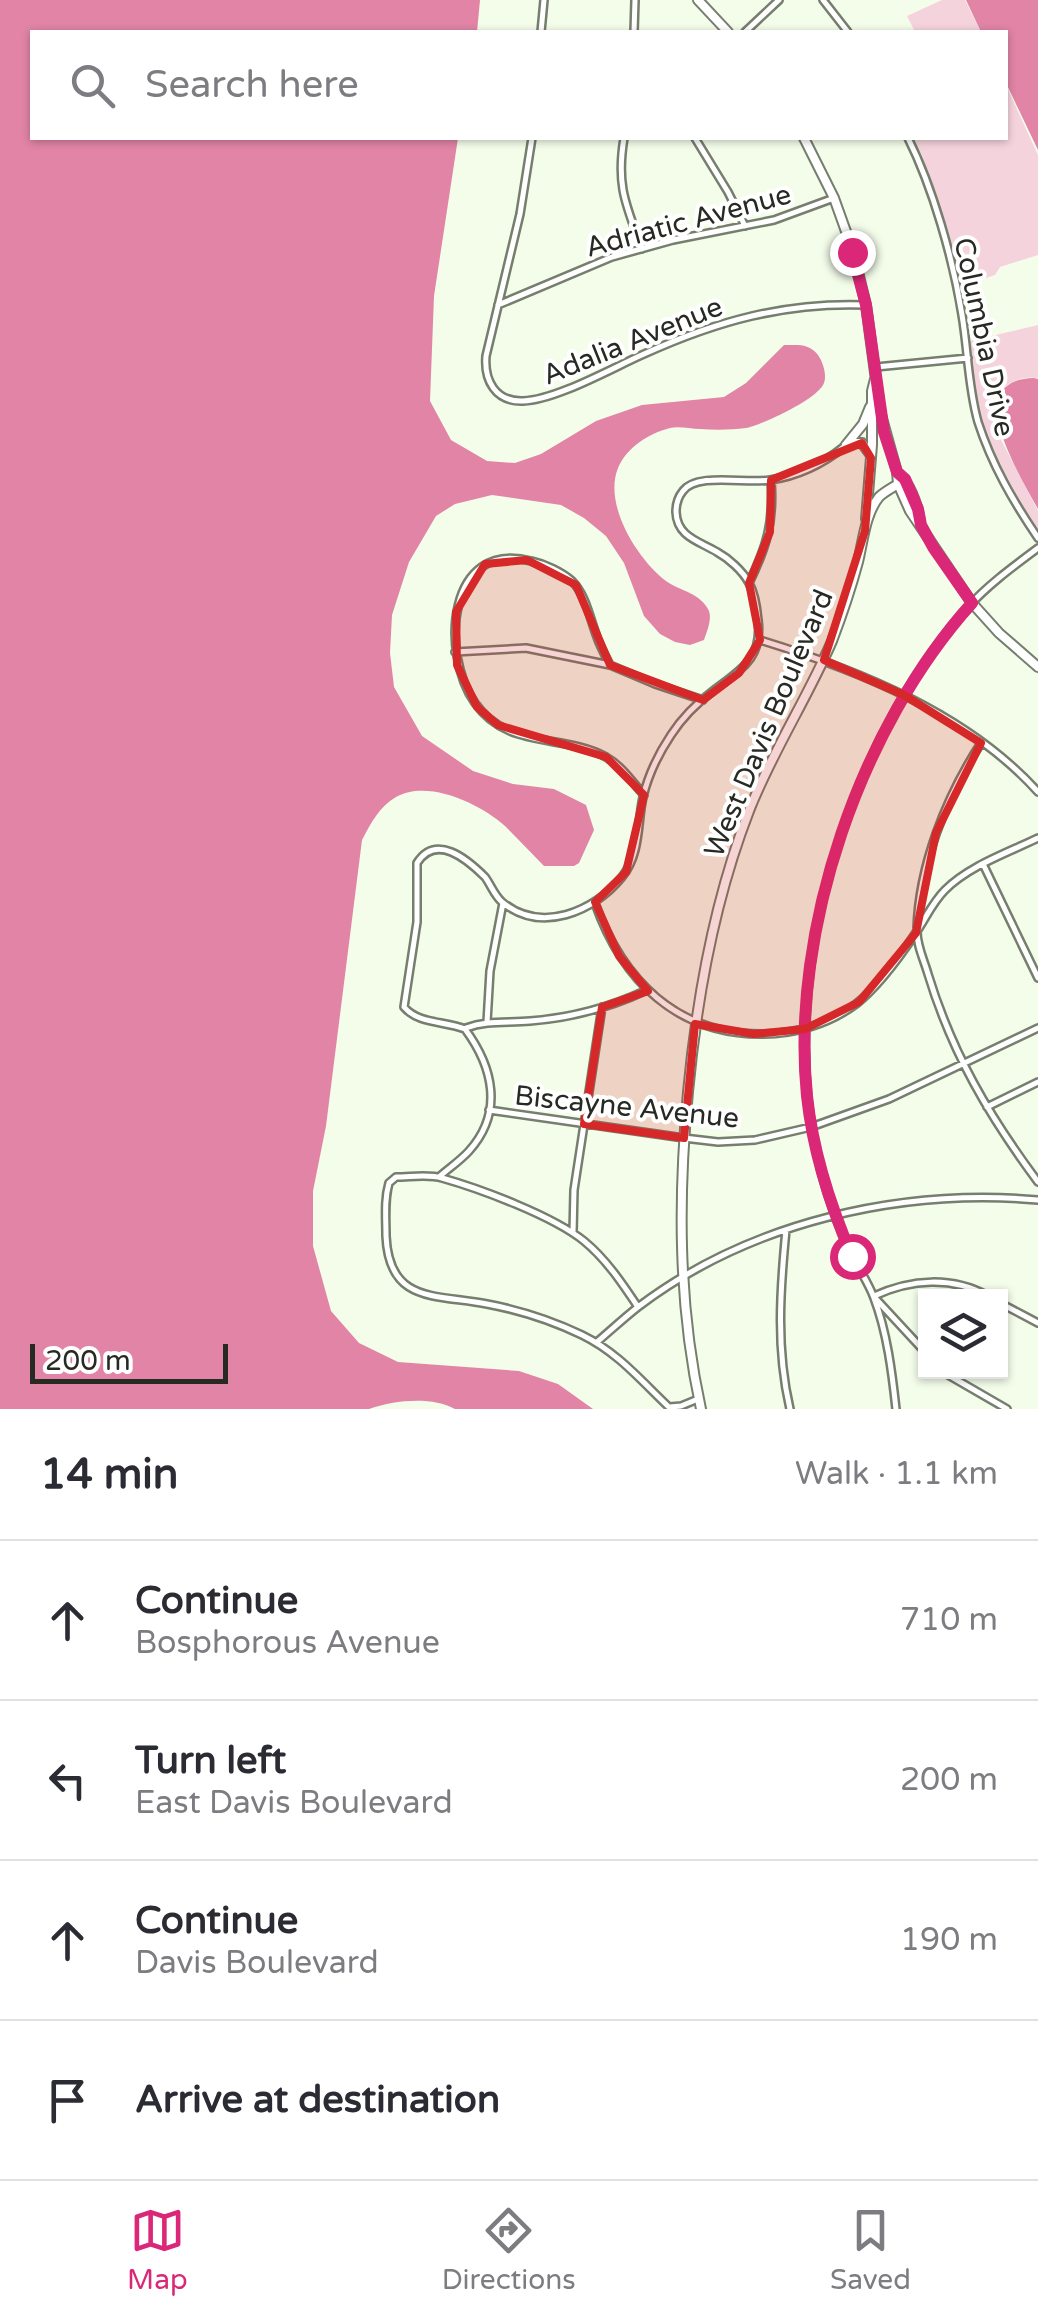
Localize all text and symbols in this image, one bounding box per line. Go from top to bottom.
search box [30,30,1008,140]
icon: search [65,58,120,113]
text: Search here [145,62,359,108]
street label: Adriatic Avenue [582,177,795,265]
route end [830,230,876,276]
street label: Columbia Drive [946,235,1022,440]
street label: Adalia Avenue [537,289,727,392]
street label: West Davis Boulevard [697,584,841,862]
street label: Biscayne Avenue [513,1078,741,1136]
route start [830,1234,876,1280]
map controls [918,1289,1008,1379]
button: layers [918,1289,1008,1379]
scale bar [30,1339,228,1384]
text: 200 m [45,1344,131,1378]
text: 14 min [40,1449,178,1500]
text: Walk · 1.1 km [795,1455,998,1493]
text: Continue [135,1578,298,1624]
icon: ahead [40,1593,95,1648]
text: 710 m [900,1601,998,1639]
text: Bosphorous Avenue [135,1624,440,1662]
text: Turn left [135,1738,286,1784]
icon: left [40,1753,95,1808]
text: 200 m [900,1761,998,1799]
text: East Davis Boulevard [135,1784,453,1822]
text: Continue [135,1898,298,1944]
icon: ahead [40,1913,95,1968]
text: 190 m [900,1921,998,1959]
text: Davis Boulevard [135,1944,379,1982]
icon: arrive [40,2073,95,2128]
text: Arrive at destination [135,2077,500,2123]
tab: Map [127,2203,188,2297]
tab: Directions [442,2203,576,2297]
tab: Saved [830,2203,911,2297]

